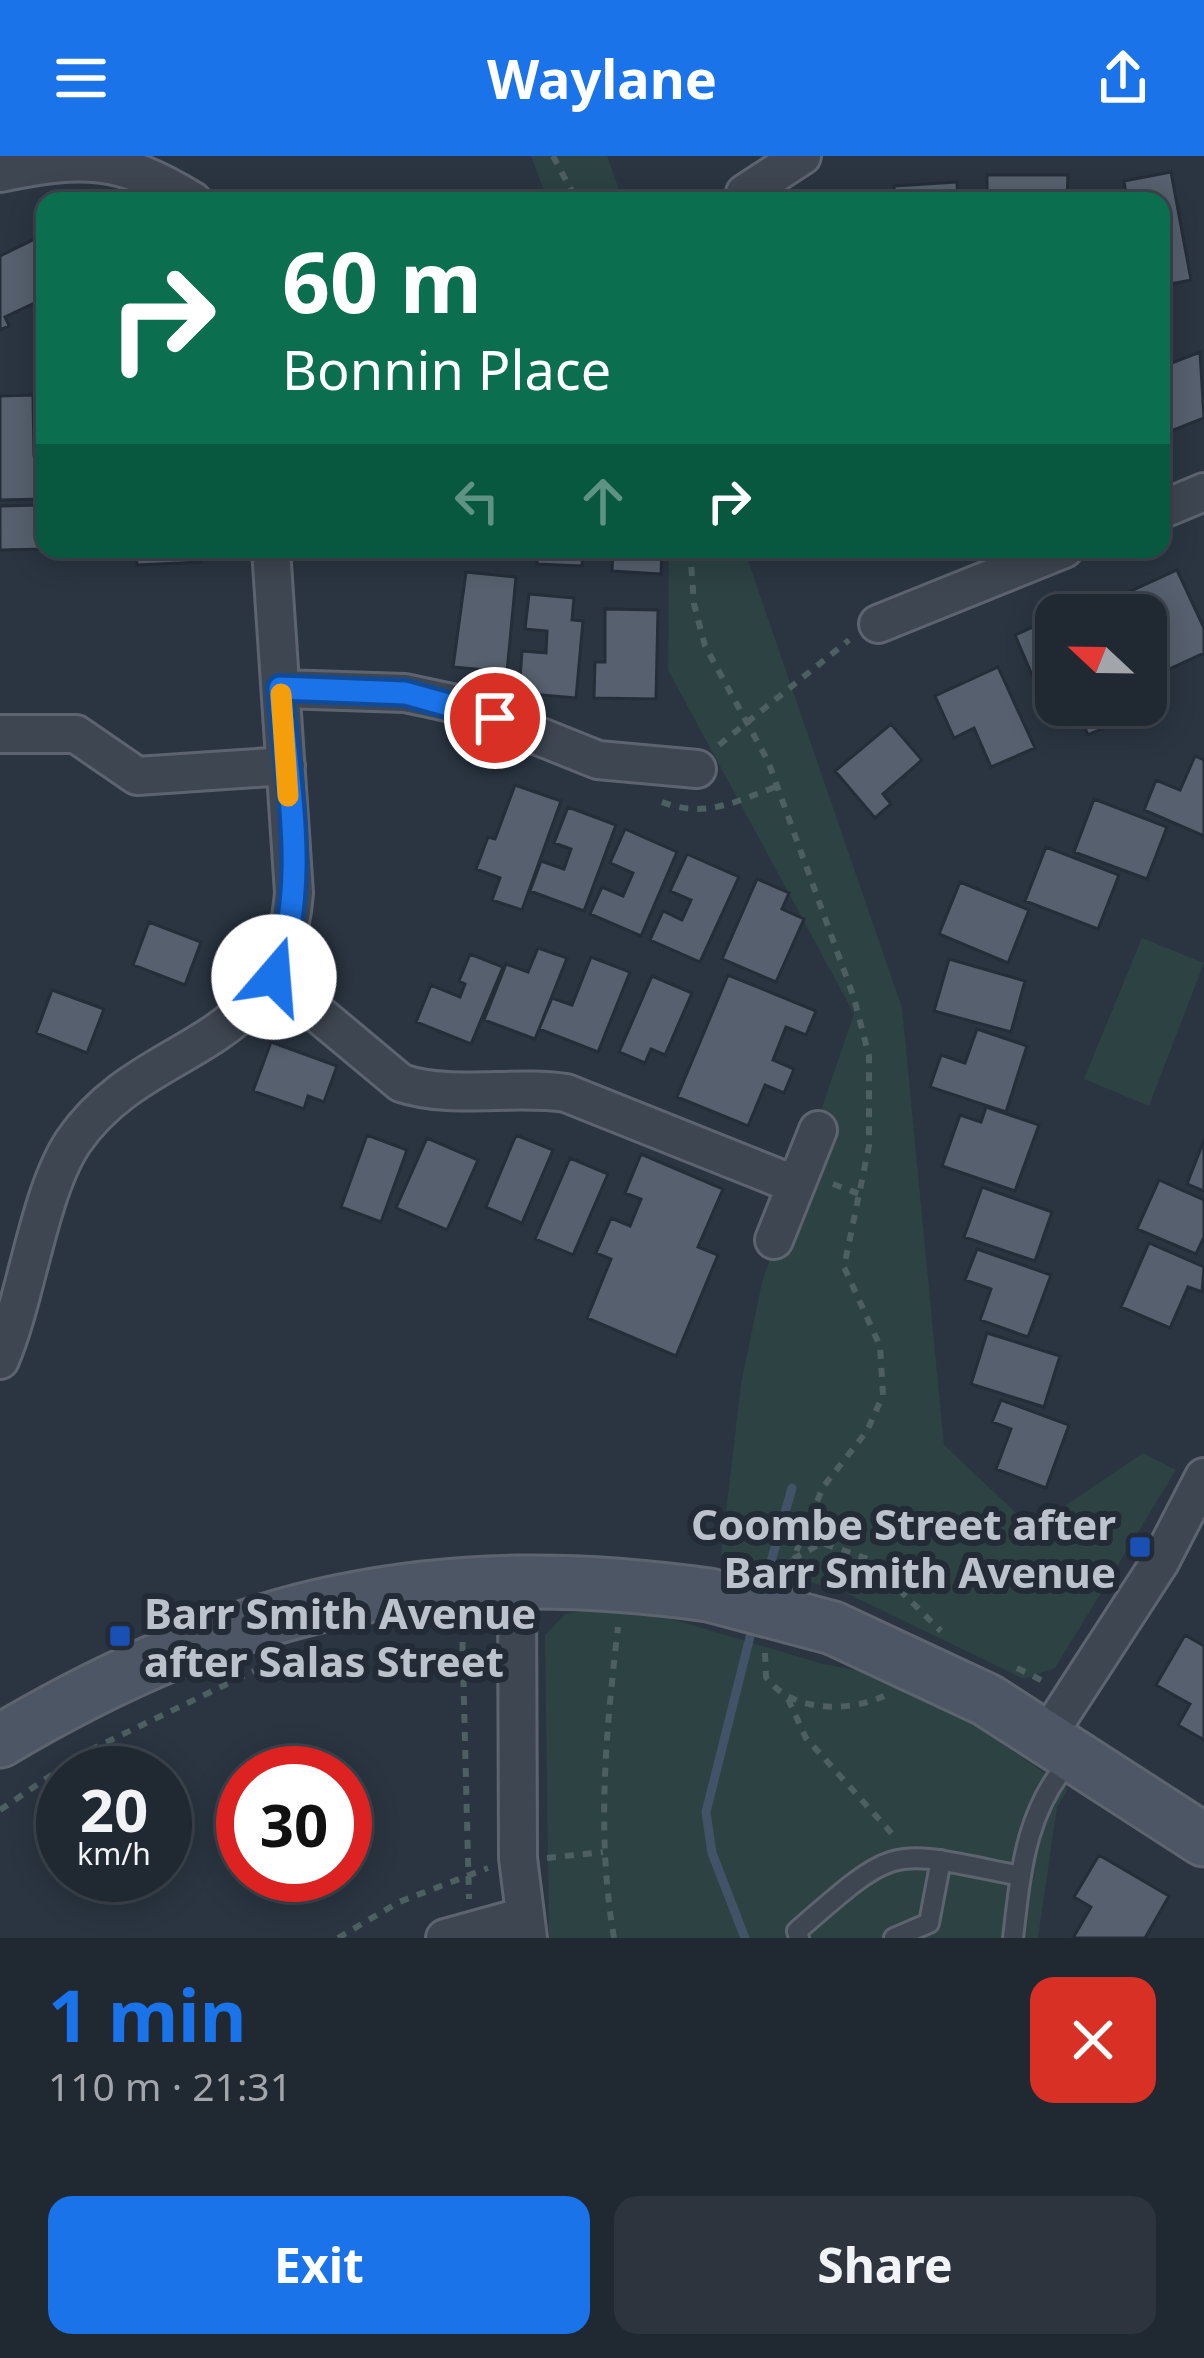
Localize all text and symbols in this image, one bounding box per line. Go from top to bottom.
text: Waylane [487,41,717,115]
icon: menu [48,45,114,111]
icon: share [1090,45,1156,111]
text: 60 m [282,223,482,338]
icon: right [84,240,240,396]
text: Bonnin Place [282,332,611,406]
icon: left [444,468,510,534]
icon: ahead [570,468,636,534]
icon: right [696,468,762,534]
north arrow [1035,594,1167,726]
map controls [1035,594,1167,726]
pin [444,667,546,769]
icon: arrive [462,685,528,751]
position arrow [211,914,337,1040]
place label: Coombe Street after Barr Smith Avenue [691,1495,1116,1600]
marker: Coombe Street after Barr Smith Avenue [1127,1534,1153,1560]
place label: Barr Smith Avenue after Salas Street [144,1584,536,1689]
marker: Barr Smith Avenue after Salas Street [107,1623,133,1649]
speed limit sign: 30 [216,1746,372,1902]
text: 20 [80,1768,148,1850]
text: km/h [77,1833,151,1874]
text: 1 min [48,1965,246,2063]
button: close [1030,1977,1156,2103]
text: 110 m · 21:31 [48,2059,292,2112]
button: Exit [48,2196,590,2334]
button: Share [614,2196,1156,2334]

